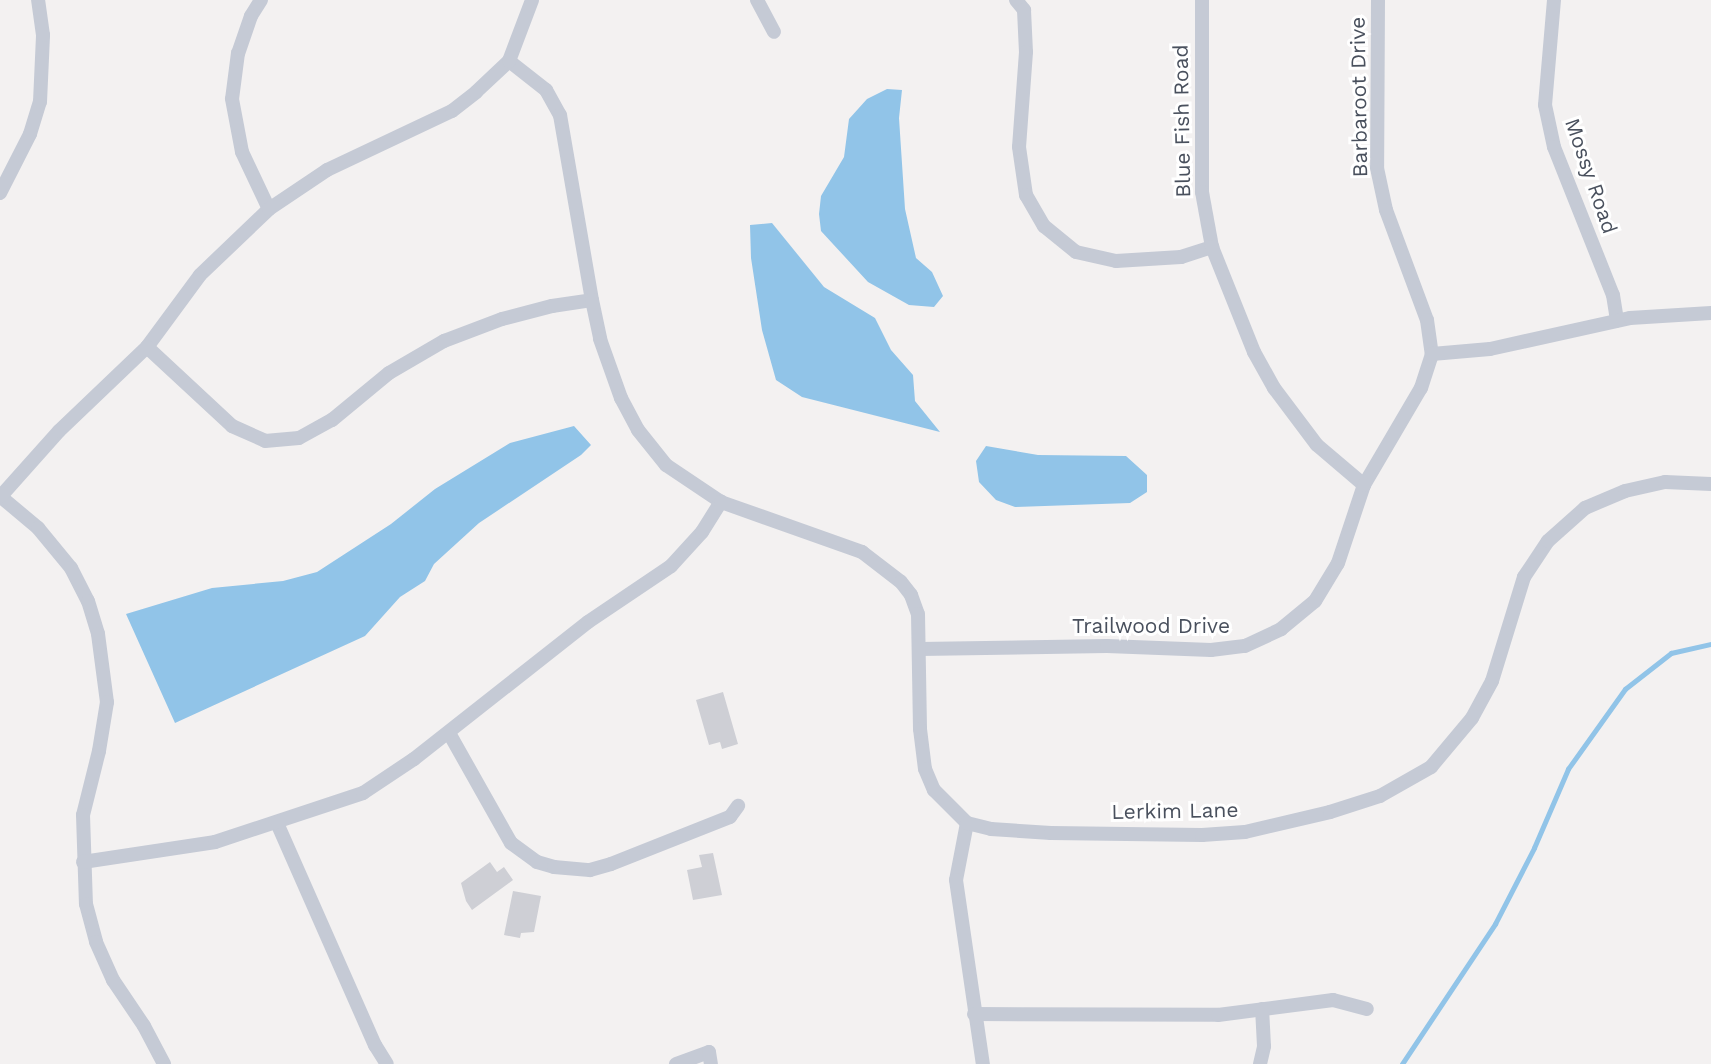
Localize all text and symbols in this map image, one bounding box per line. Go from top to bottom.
street label: Barbaroot Drive [1345,16,1373,178]
street label: Blue Fish Road [1168,44,1196,198]
street label: Mossy Road [1559,115,1623,237]
street label: Trailwood Drive [1072,613,1230,639]
street label: Lerkim Lane [1111,797,1239,825]

